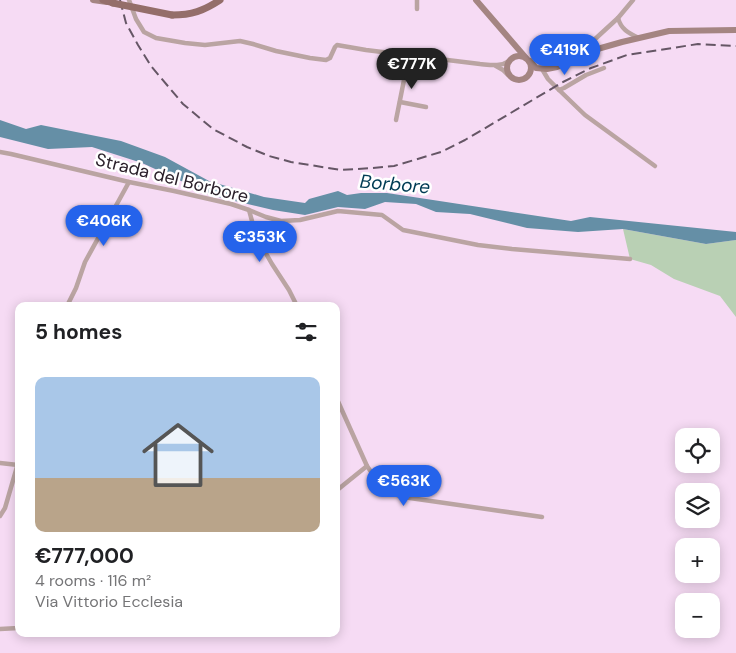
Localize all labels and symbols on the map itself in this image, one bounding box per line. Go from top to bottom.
pin: €419K [530,34,600,76]
pin: €777K [377,48,447,90]
street label: Strada del Borbore [93,147,251,209]
water label: Borbore [359,168,431,200]
pin: €406K [69,204,139,247]
pin: €353K [225,220,295,263]
pin: €563K [369,464,439,507]

